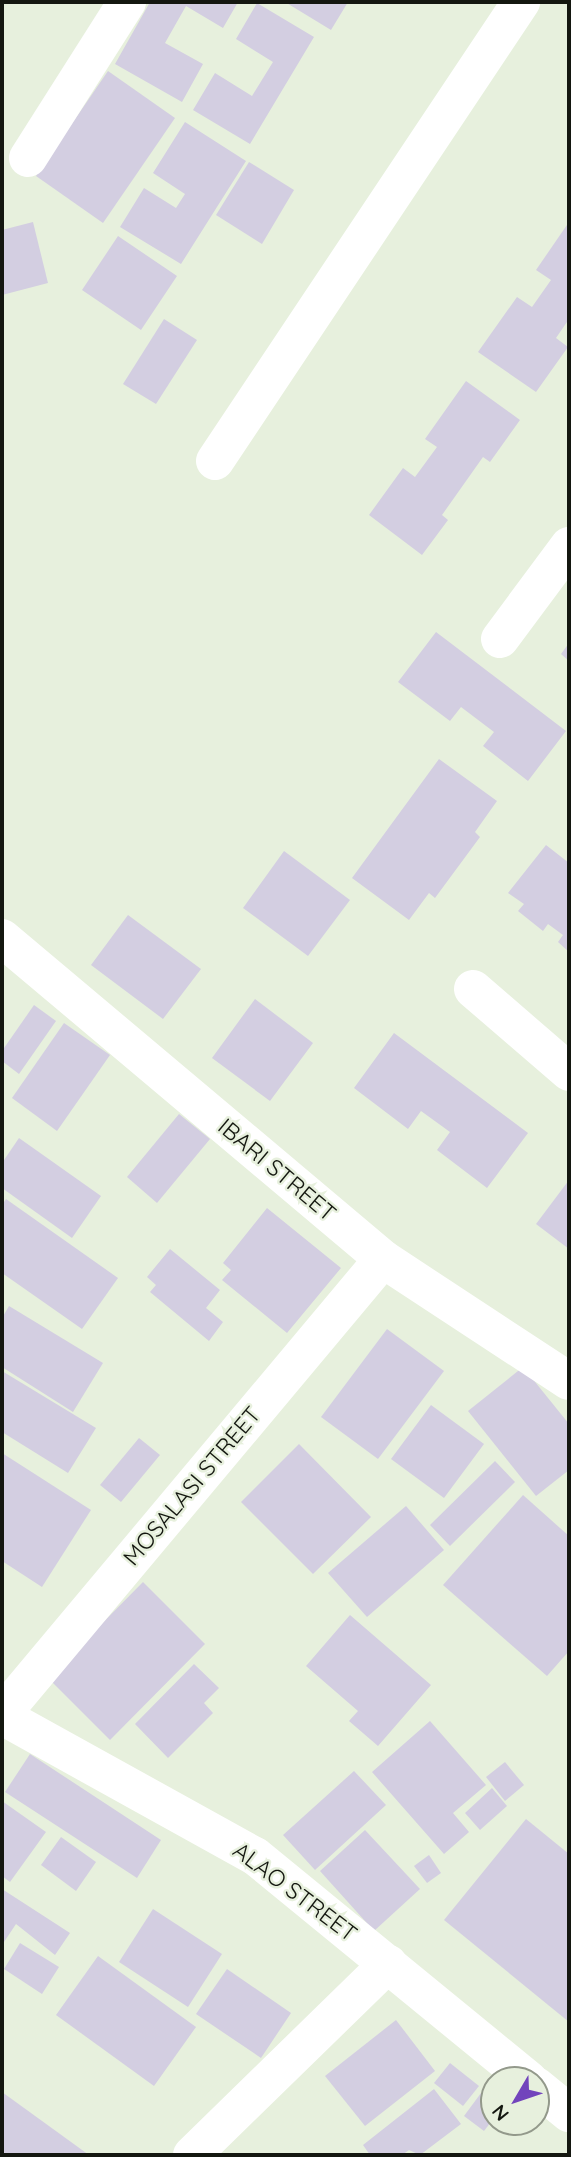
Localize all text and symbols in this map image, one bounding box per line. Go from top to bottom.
street label: IBARI STREET [212,1113,342,1227]
street label: MOSALASI STREET [118,1401,266,1571]
street label: ALAO STREET [228,1836,362,1948]
north arrow [480,2066,550,2136]
text: N [487,2100,514,2126]

